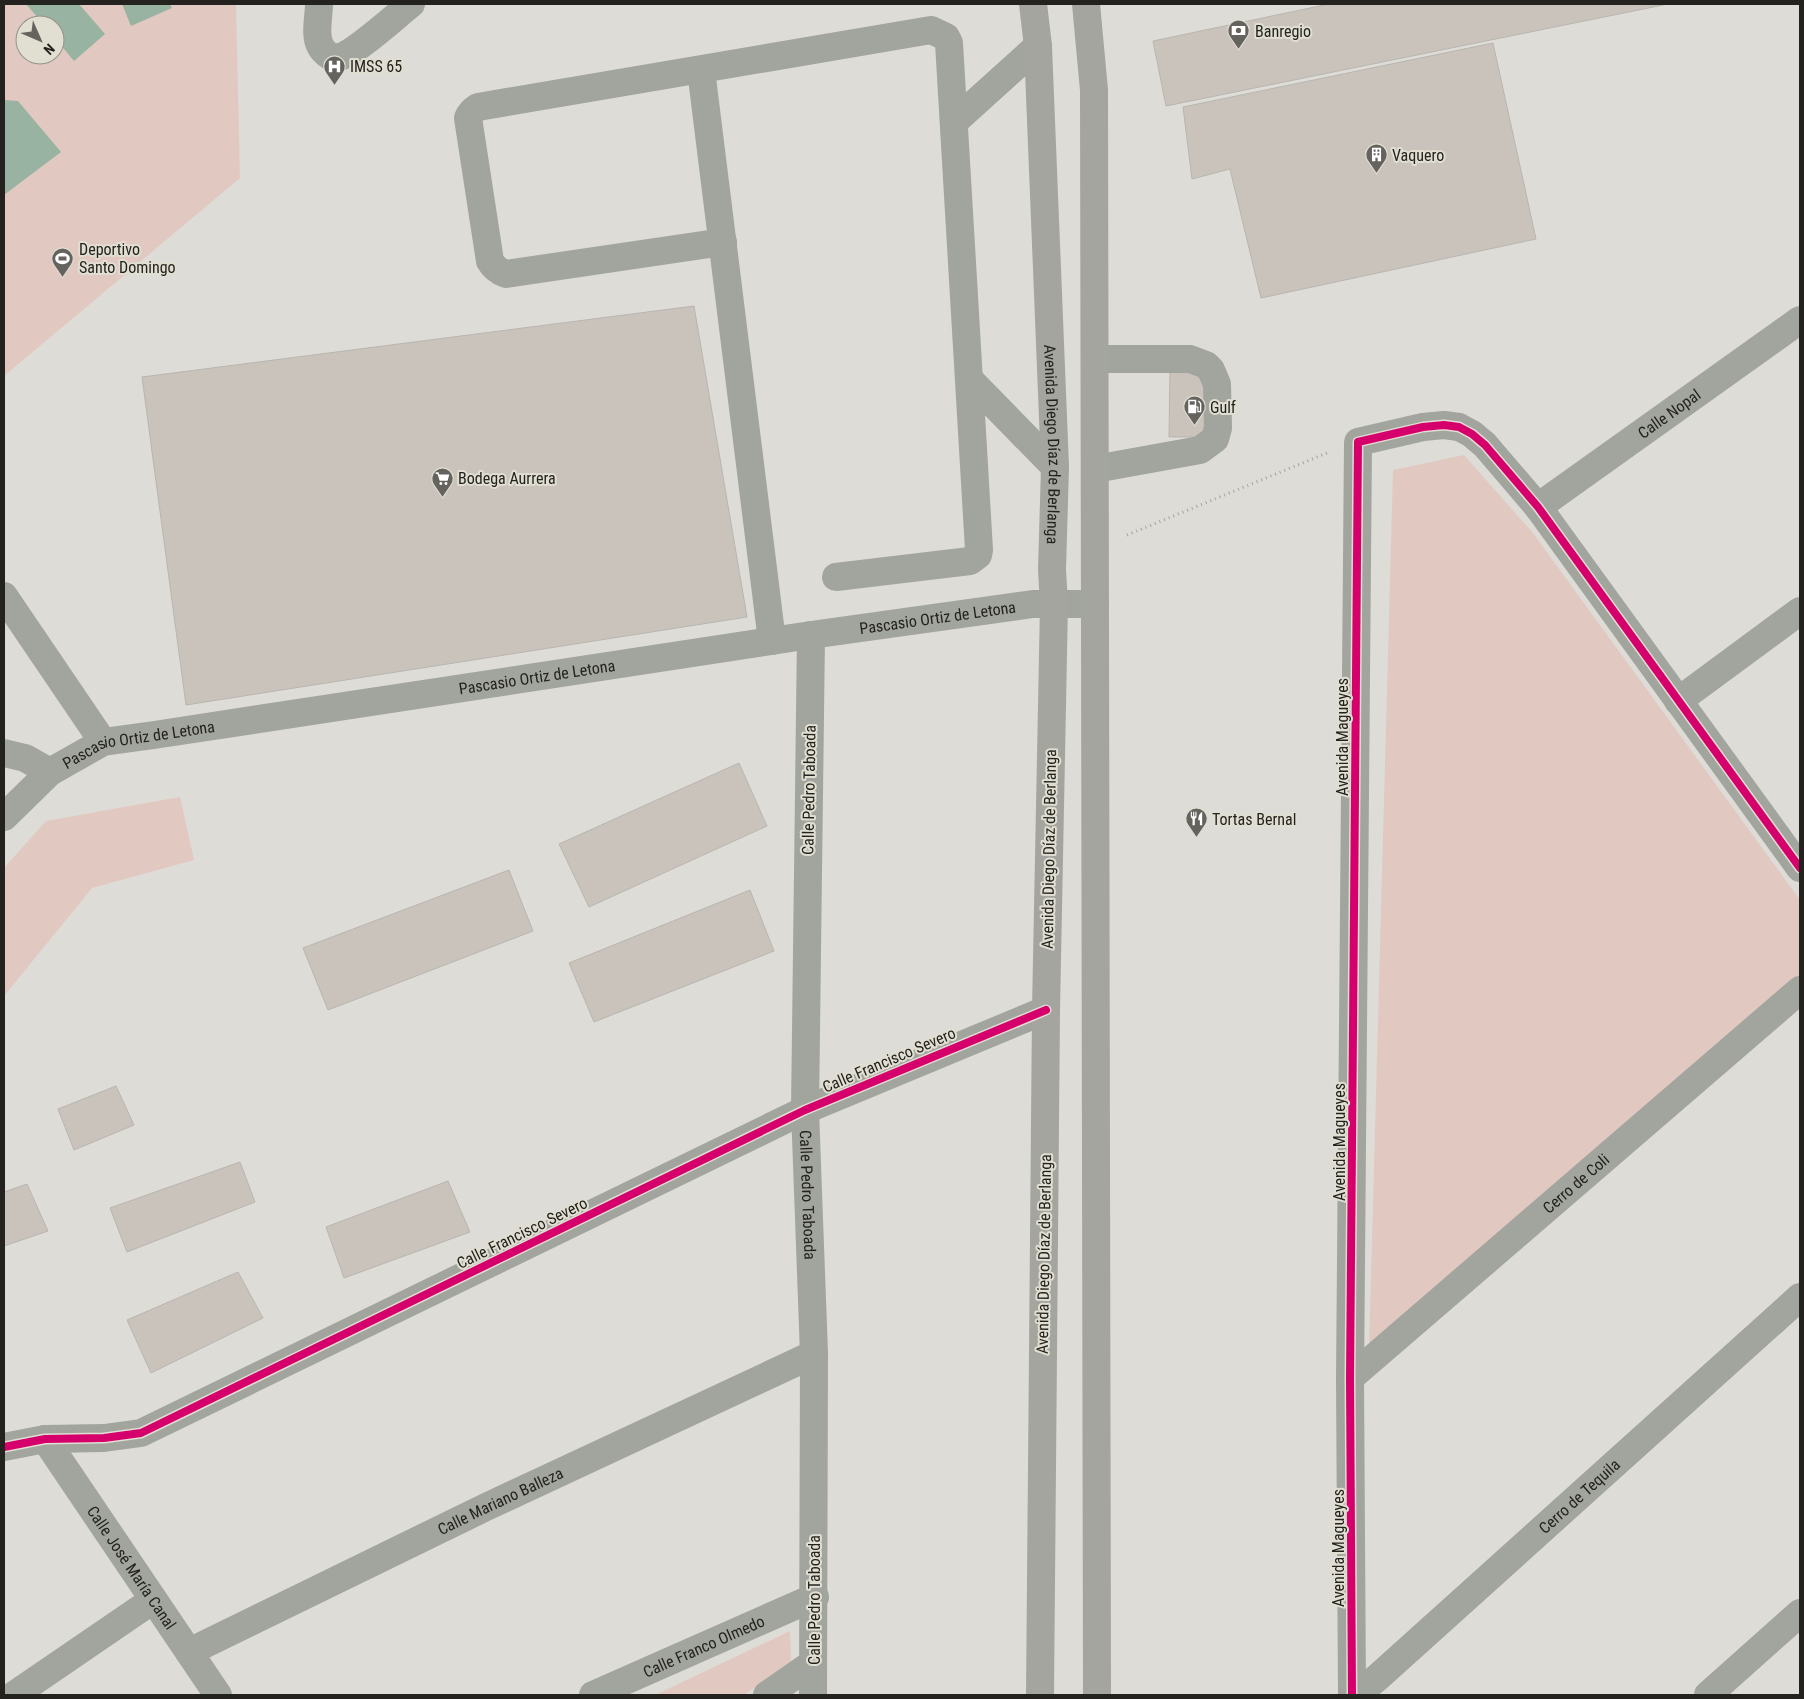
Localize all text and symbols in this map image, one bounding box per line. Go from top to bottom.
north arrow [15,15,65,65]
bank icon: Banregio [1227,19,1251,50]
place label: Banregio [1255,22,1311,41]
text: N [41,41,58,58]
hospital icon: IMSS 65 [322,54,346,85]
place label: IMSS 65 [350,57,402,76]
building icon: Vaquero [1364,143,1388,174]
place label: Vaquero [1392,146,1444,165]
place label: Deportivo Santo Domingo [79,240,176,277]
sports icon: Deportivo Santo Domingo [51,246,75,277]
street label: Avenida Diego Díaz de Berlanga [1041,344,1065,545]
street label: Calle Nopal [1634,385,1704,442]
fuel station icon: Gulf [1182,395,1206,426]
place label: Gulf [1210,398,1236,417]
supermarket icon: Bodega Aurrera [430,466,454,497]
place label: Bodega Aurrera [458,469,556,488]
street label: Pascasio Ortiz de Letona [858,597,1017,638]
street label: Pascasio Ortiz de Letona [457,655,616,698]
street label: Avenida Magueyes [1333,678,1352,796]
street label: Pascasio Ortiz de Letona [59,716,216,772]
street label: Calle Pedro Taboada [798,725,820,855]
street label: Avenida Diego Díaz de Berlanga [1038,749,1060,949]
restaurant icon: Tortas Bernal [1184,807,1208,838]
place label: Tortas Bernal [1212,810,1296,829]
street label: Calle Francisco Severo [820,1023,958,1097]
street label: Avenida Magueyes [1330,1083,1349,1201]
street label: Calle Pedro Taboada [796,1130,820,1260]
street label: Cerro de Coli [1539,1150,1613,1217]
street label: Avenida Diego Díaz de Berlanga [1033,1154,1055,1354]
street label: Calle Francisco Severo [454,1193,590,1273]
street label: Cerro de Tequila [1535,1455,1624,1537]
street label: Calle Mariano Balleza [434,1463,566,1539]
street label: Avenida Magueyes [1329,1489,1348,1607]
street label: Calle José María Canal [83,1502,180,1633]
street label: Calle Pedro Taboada [805,1535,824,1665]
street label: Calle Franco Olmedo [640,1611,767,1681]

